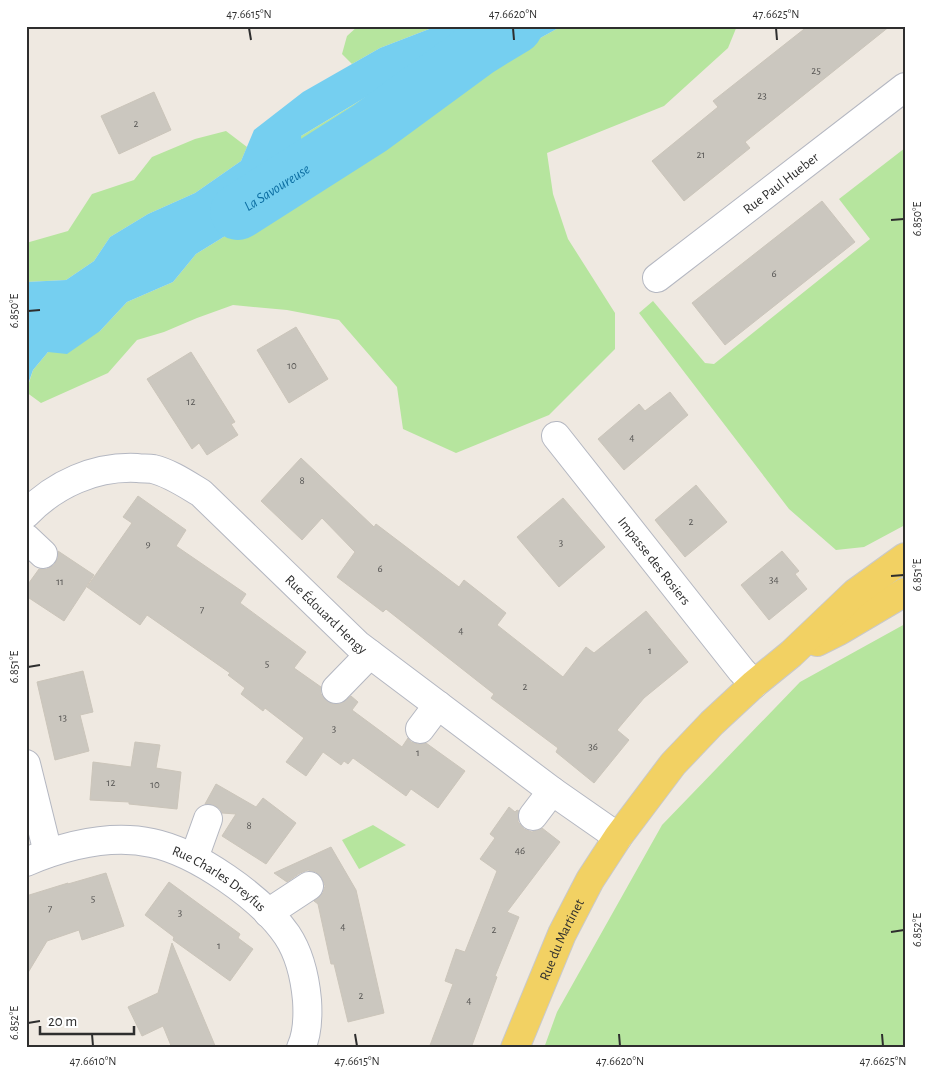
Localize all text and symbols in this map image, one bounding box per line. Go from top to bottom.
text: 47.6615°N [226,8,272,20]
text: 47.6620°N [489,8,537,20]
text: 47.6625°N [753,8,800,20]
house number: 25 [811,65,821,76]
house number: 23 [757,90,767,101]
house number: 2 [133,118,139,129]
house number: 21 [697,149,705,160]
street label: Rue Paul Hueber [741,150,822,217]
water label: La Savoureuse [242,161,313,214]
text: 6.850°E [911,201,923,236]
house number: 6 [771,268,777,279]
text: 6.850°E [8,293,20,328]
house number: 10 [287,360,297,371]
house number: 12 [187,396,195,407]
house number: 4 [629,432,635,443]
house number: 8 [299,475,305,486]
street label: Impasse des Rosiers [615,515,693,608]
house number: 2 [688,516,694,527]
house number: 3 [559,537,564,548]
house number: 9 [145,538,151,549]
text: 6.851°E [911,559,923,591]
house number: 6 [377,563,383,574]
street label: Rue Édouard Hengy [282,573,369,657]
house number: 34 [769,574,779,585]
house number: 11 [56,576,64,587]
house number: 7 [200,604,205,615]
house number: 4 [458,625,464,636]
house number: 1 [648,645,652,656]
text: 6.851°E [8,651,20,683]
house number: 5 [265,658,270,669]
house number: 2 [522,681,528,692]
house number: 13 [59,712,68,723]
house number: 3 [332,723,337,734]
house number: 36 [588,741,598,752]
house number: 1 [416,747,420,758]
house number: 12 [107,777,115,788]
house number: 10 [150,779,160,790]
house number: 8 [246,820,252,831]
street label: Rue Charles Dreyfus [170,844,268,914]
house number: 46 [515,845,525,856]
house number: 5 [91,893,96,904]
street label: Rue du Martinet [538,896,587,983]
house number: 7 [48,903,53,914]
house number: 3 [178,907,183,918]
text: 6.852°E [911,913,923,947]
house number: 4 [340,921,346,932]
house number: 2 [491,924,497,935]
house number: 1 [217,940,221,951]
house number: 2 [358,990,364,1001]
house number: 4 [466,995,472,1006]
scale bar [40,1004,134,1036]
text: 6.852°E [8,1006,20,1040]
text: 20 m [48,1014,77,1029]
text: 47.6610°N [70,1055,116,1067]
text: 47.6615°N [334,1055,380,1067]
text: 47.6620°N [596,1055,644,1067]
text: 47.6625°N [860,1055,907,1067]

